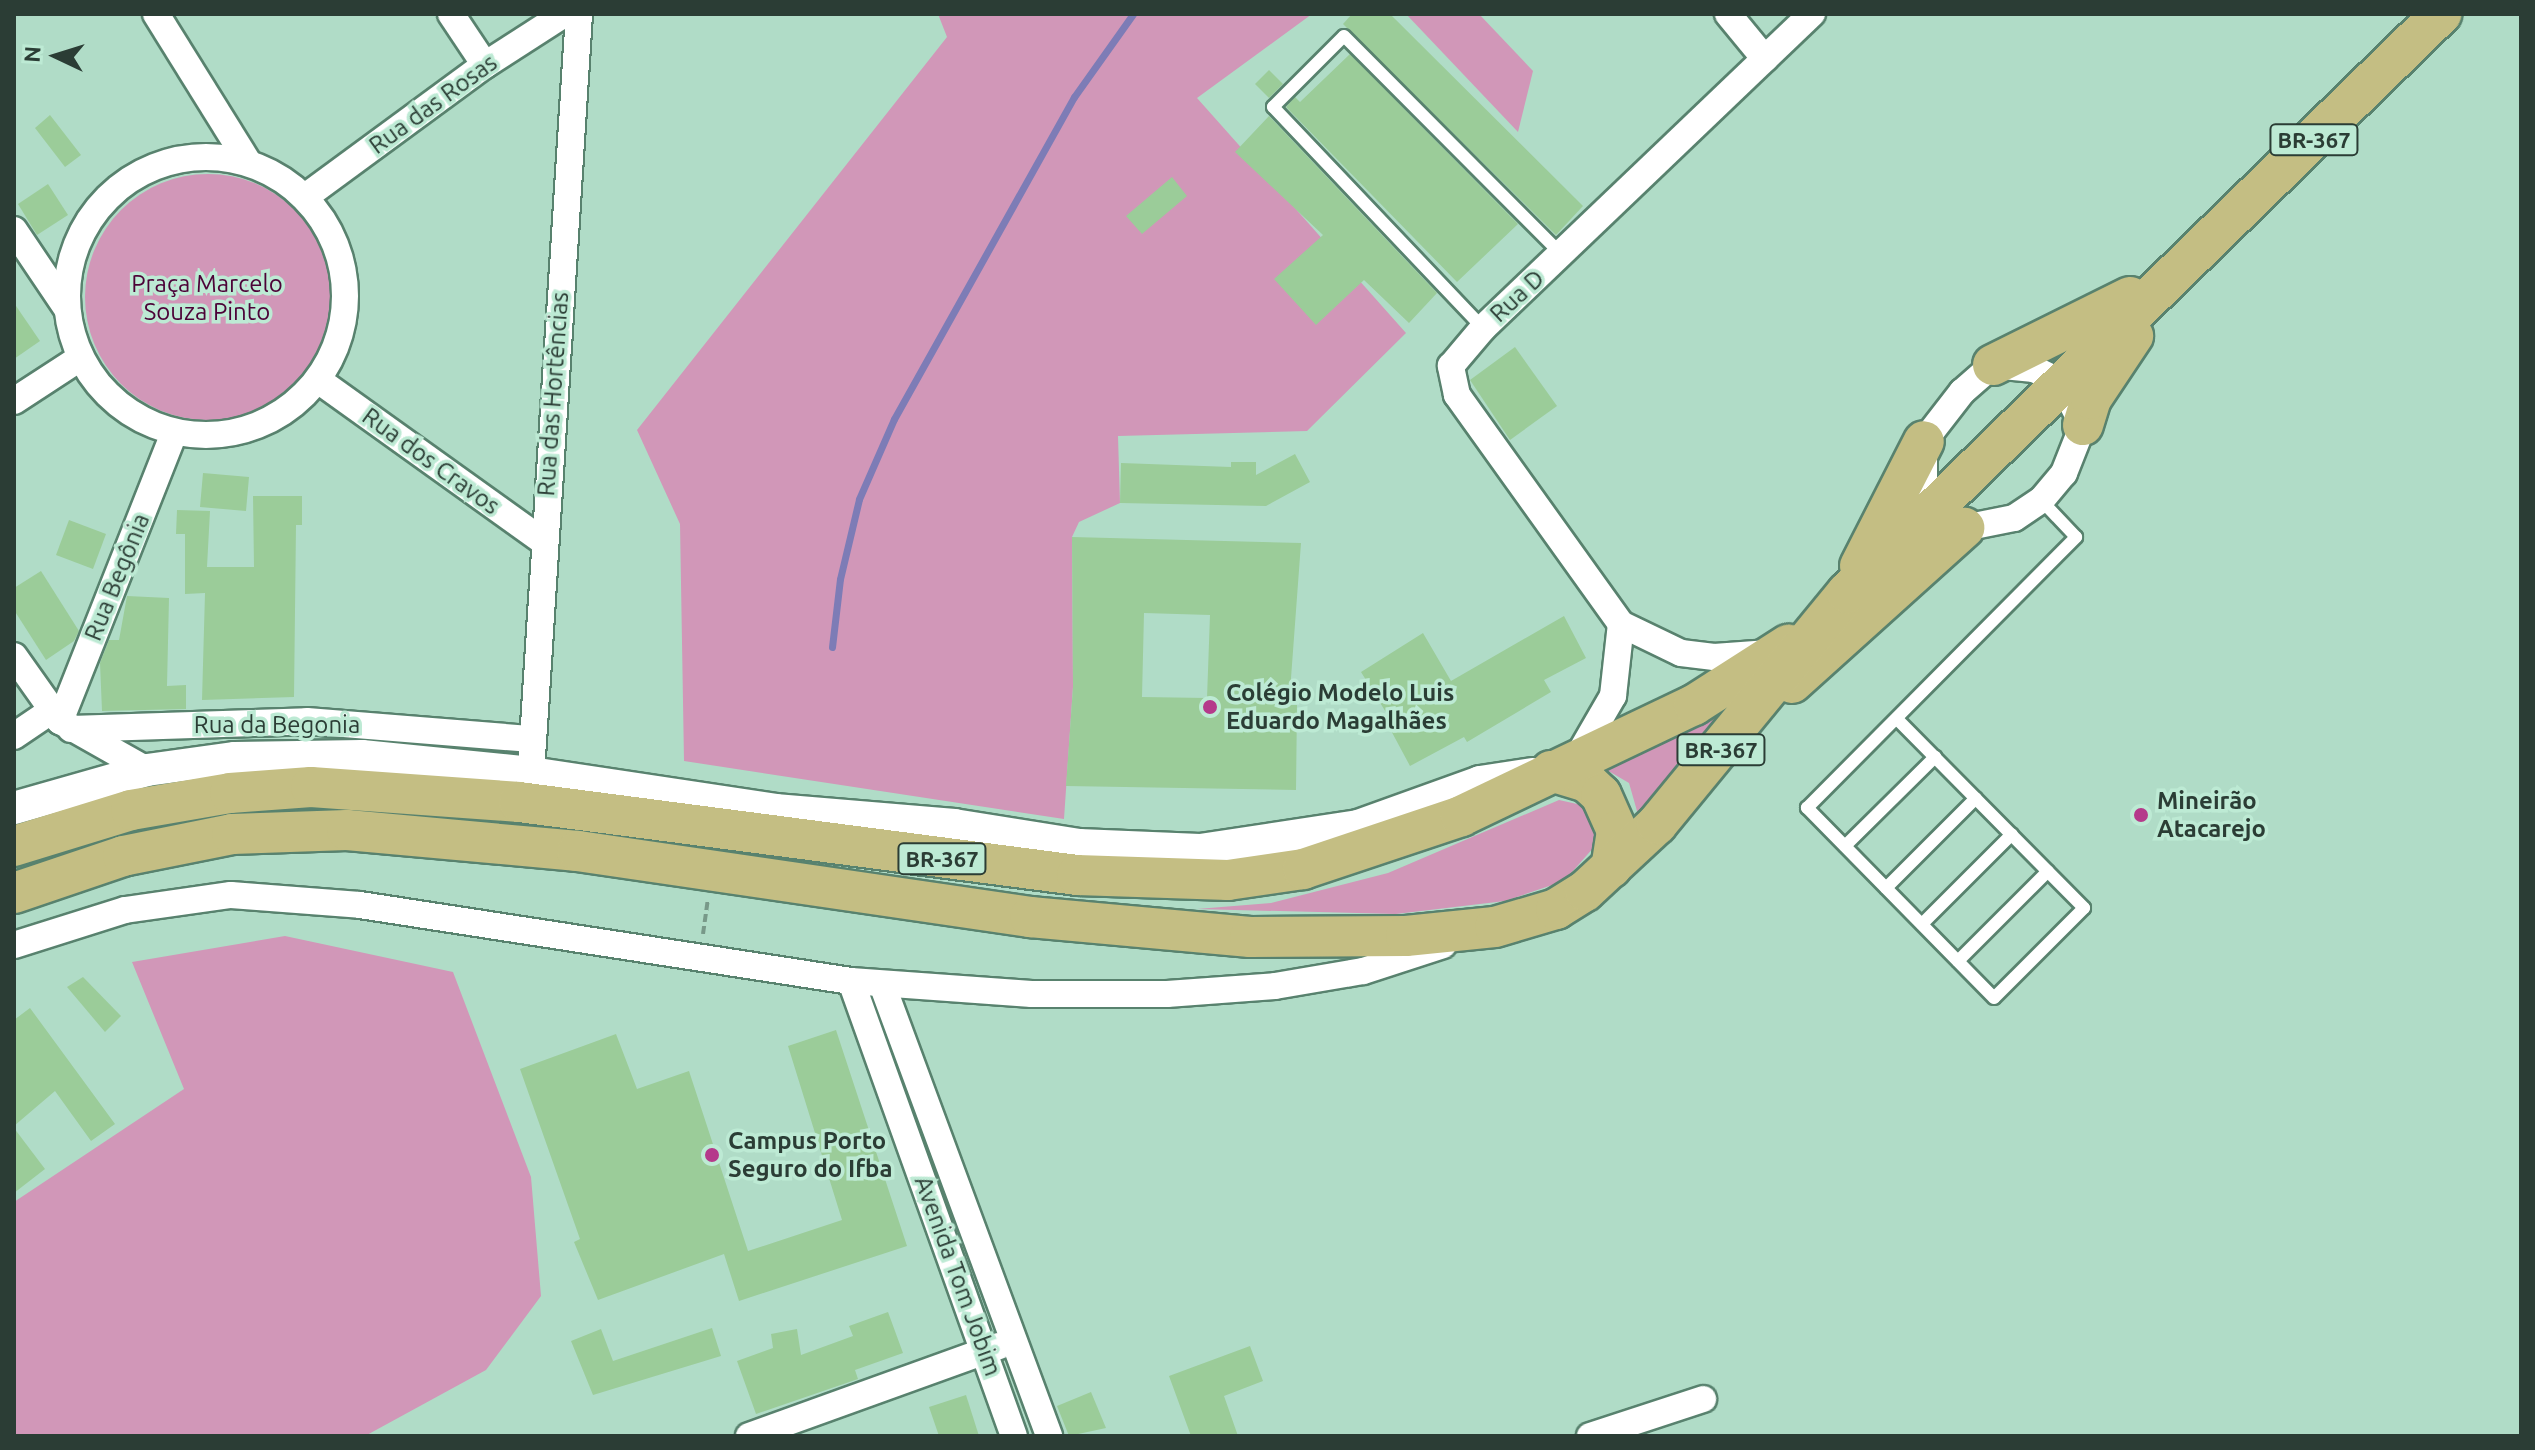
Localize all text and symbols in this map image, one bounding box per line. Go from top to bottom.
north arrow [16,16,96,96]
text: N [19,45,45,63]
street label: Rua das Rosas [364,48,502,160]
road number: BR-367 [2268,122,2360,158]
street label: Rua D [1484,264,1550,328]
park label: Praça Marcelo Souza Pinto [131,270,283,326]
street label: Rua das Hortências [531,291,575,497]
street label: Rua dos Cravos [357,402,505,520]
street label: Rua Begônia [78,509,156,645]
place label: Colégio Modelo Luis Eduardo Magalhães [1226,679,1454,735]
marker: Colégio Modelo Luis Eduardo Magalhães [1201,698,1219,716]
street label: Rua da Begonia [194,711,360,739]
road number: BR-367 [1675,732,1767,768]
place label: Mineirão Atacarejo [2157,787,2266,843]
marker: Mineirão Atacarejo [2132,806,2150,824]
road number: BR-367 [896,841,988,877]
place label: Campus Porto Seguro do Ifba [728,1127,892,1183]
marker: Campus Porto Seguro do Ifba [703,1146,721,1164]
street label: Avenida Tom Jobim [908,1172,1008,1380]

